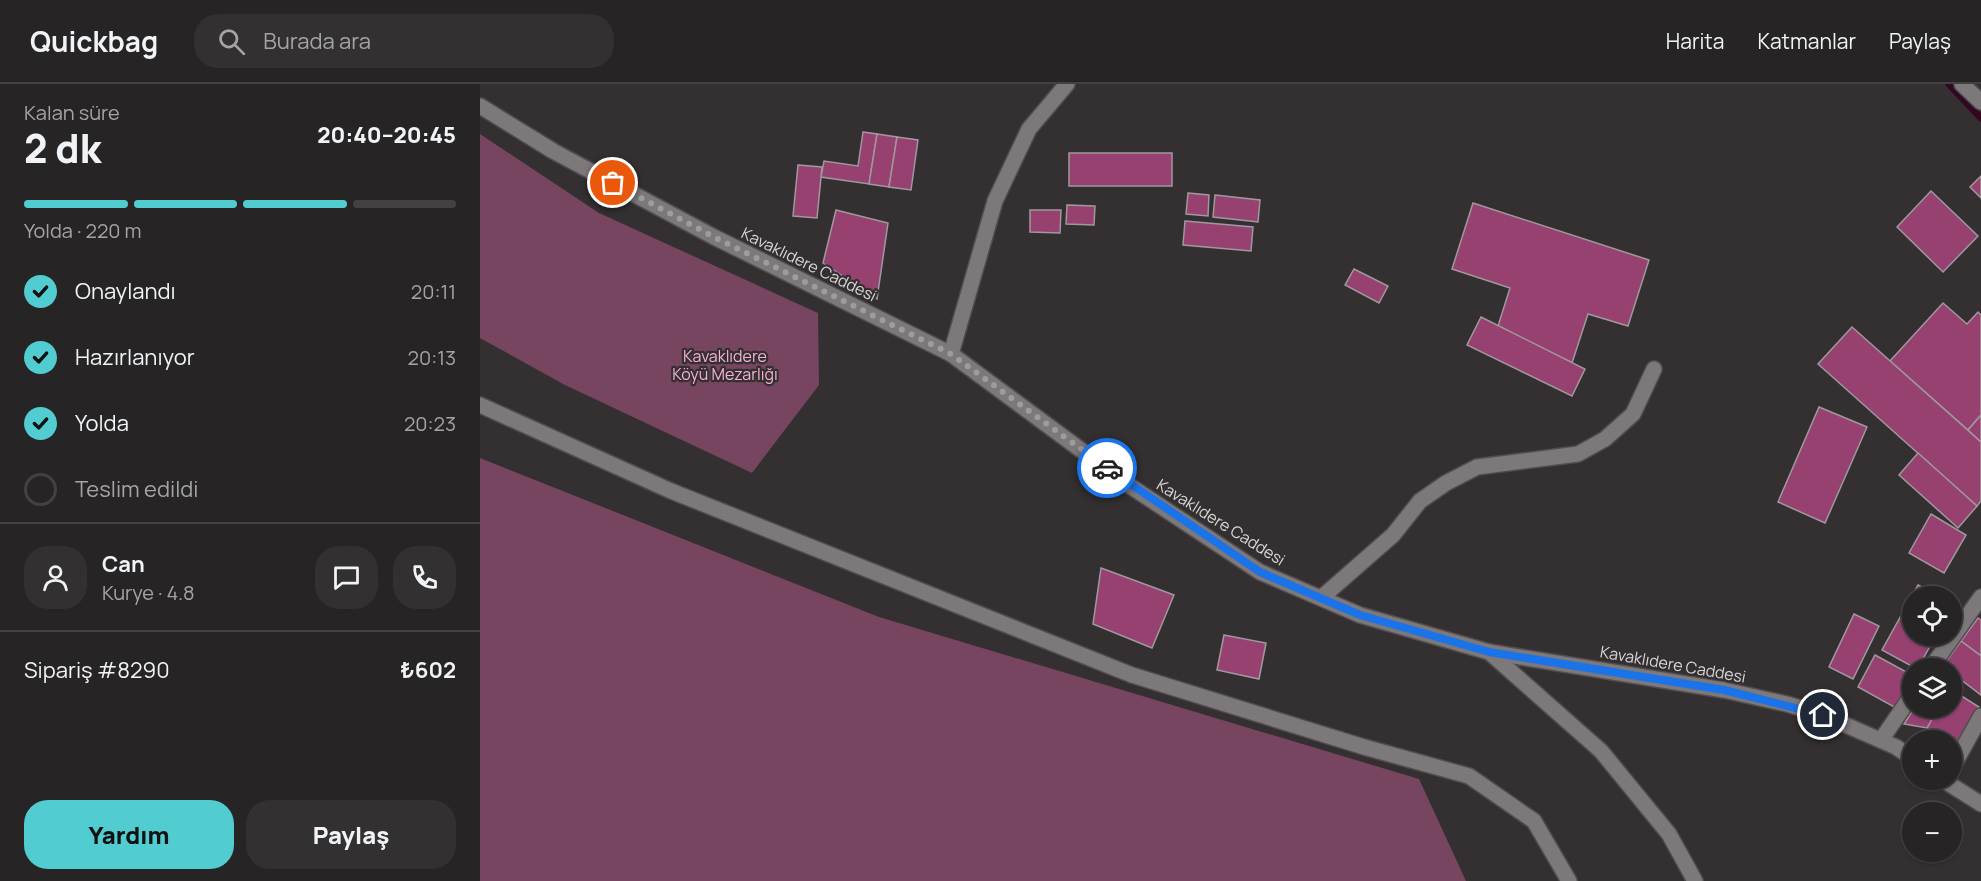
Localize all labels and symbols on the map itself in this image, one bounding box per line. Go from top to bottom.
pin [587,157,638,208]
street label: Kavaklıdere Caddesi [738,222,880,306]
park label: Kavaklıdere Köyü Mezarlığı [672,345,778,385]
courier [1077,438,1137,498]
street label: Kavaklıdere Caddesi [1153,474,1289,570]
street label: Kavaklıdere Caddesi [1598,640,1748,688]
pin [1797,689,1848,740]

